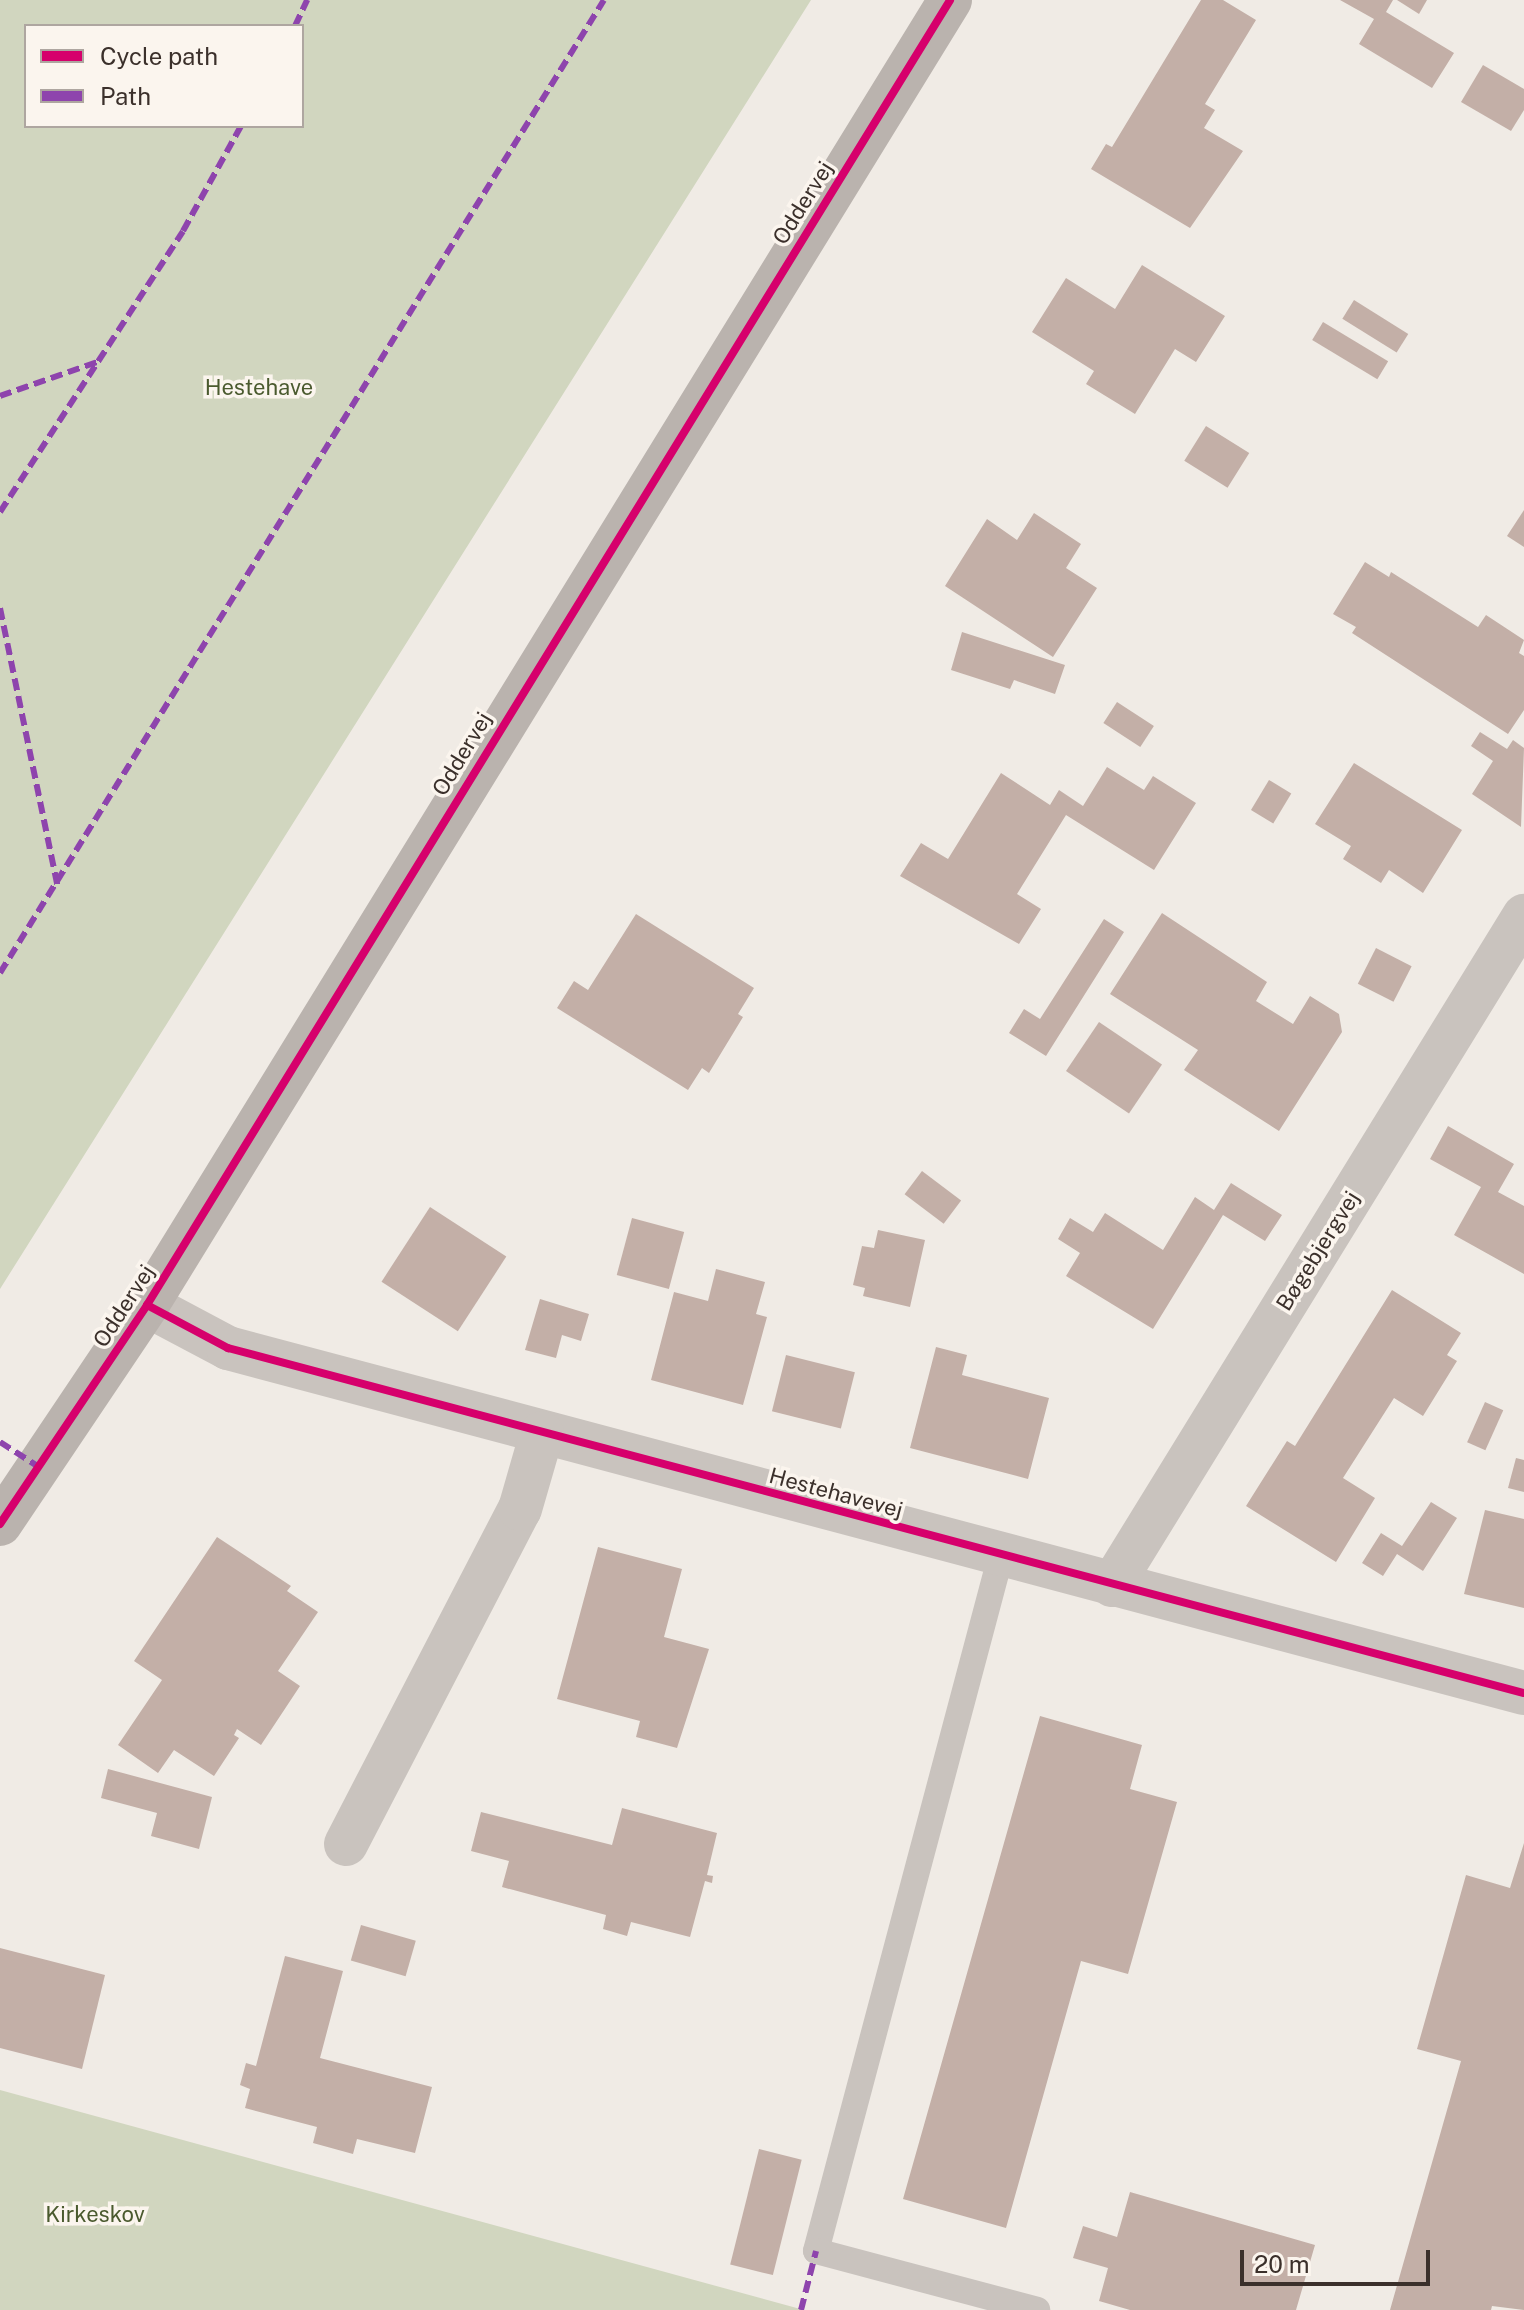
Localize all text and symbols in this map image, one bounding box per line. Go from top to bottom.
legend [24,24,304,128]
text: Cycle path [100,42,218,70]
text: Path [100,82,151,110]
street label: Oddervej [767,157,839,249]
park label: Hestehave [205,375,313,401]
street label: Oddervej [427,707,497,801]
street label: Bøgebjergvej [1271,1186,1365,1316]
street label: Oddervej [88,1260,160,1352]
street label: Hestehavevej [766,1462,906,1524]
park label: Kirkeskov [45,2202,145,2228]
scale bar [1244,2234,1434,2284]
text: 20 m [1254,2250,1310,2278]

